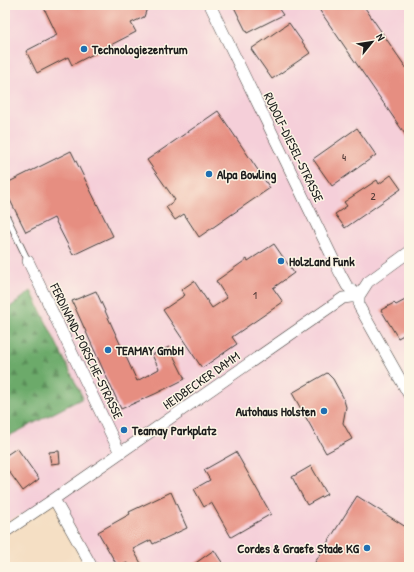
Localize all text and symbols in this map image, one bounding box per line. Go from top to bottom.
north arrow [352,22,392,62]
text: N [373,31,388,43]
place label: Technologiezentrum [91,40,188,59]
marker: Technologiezentrum [79,44,89,54]
street label: RUDOLF-DIESEL-STRASSE [260,89,329,205]
house number: 4 [342,150,346,164]
place label: Alpa Bowling [217,165,277,184]
marker: Alpa Bowling [204,169,214,179]
house number: 2 [370,189,376,203]
place label: HolzLand Funk [289,252,355,270]
marker: HolzLand Funk [276,256,286,266]
street label: FERDINAND-PORSCHE-STRASSE [46,279,128,422]
house number: 1 [253,288,257,302]
place label: TEAMAY GmbH [115,341,184,359]
marker: TEAMAY GmbH [103,345,113,355]
street label: HEIDBECKER DAMM [159,347,243,413]
place label: Autohaus Holsten [236,402,316,420]
marker: Autohaus Holsten [319,406,329,416]
place label: Teamay Parkplatz [131,421,217,440]
marker: Teamay Parkplatz [119,425,129,435]
place label: Cordes & Graefe Stade KG [237,539,360,557]
marker: Cordes & Graefe Stade KG [362,543,372,553]

